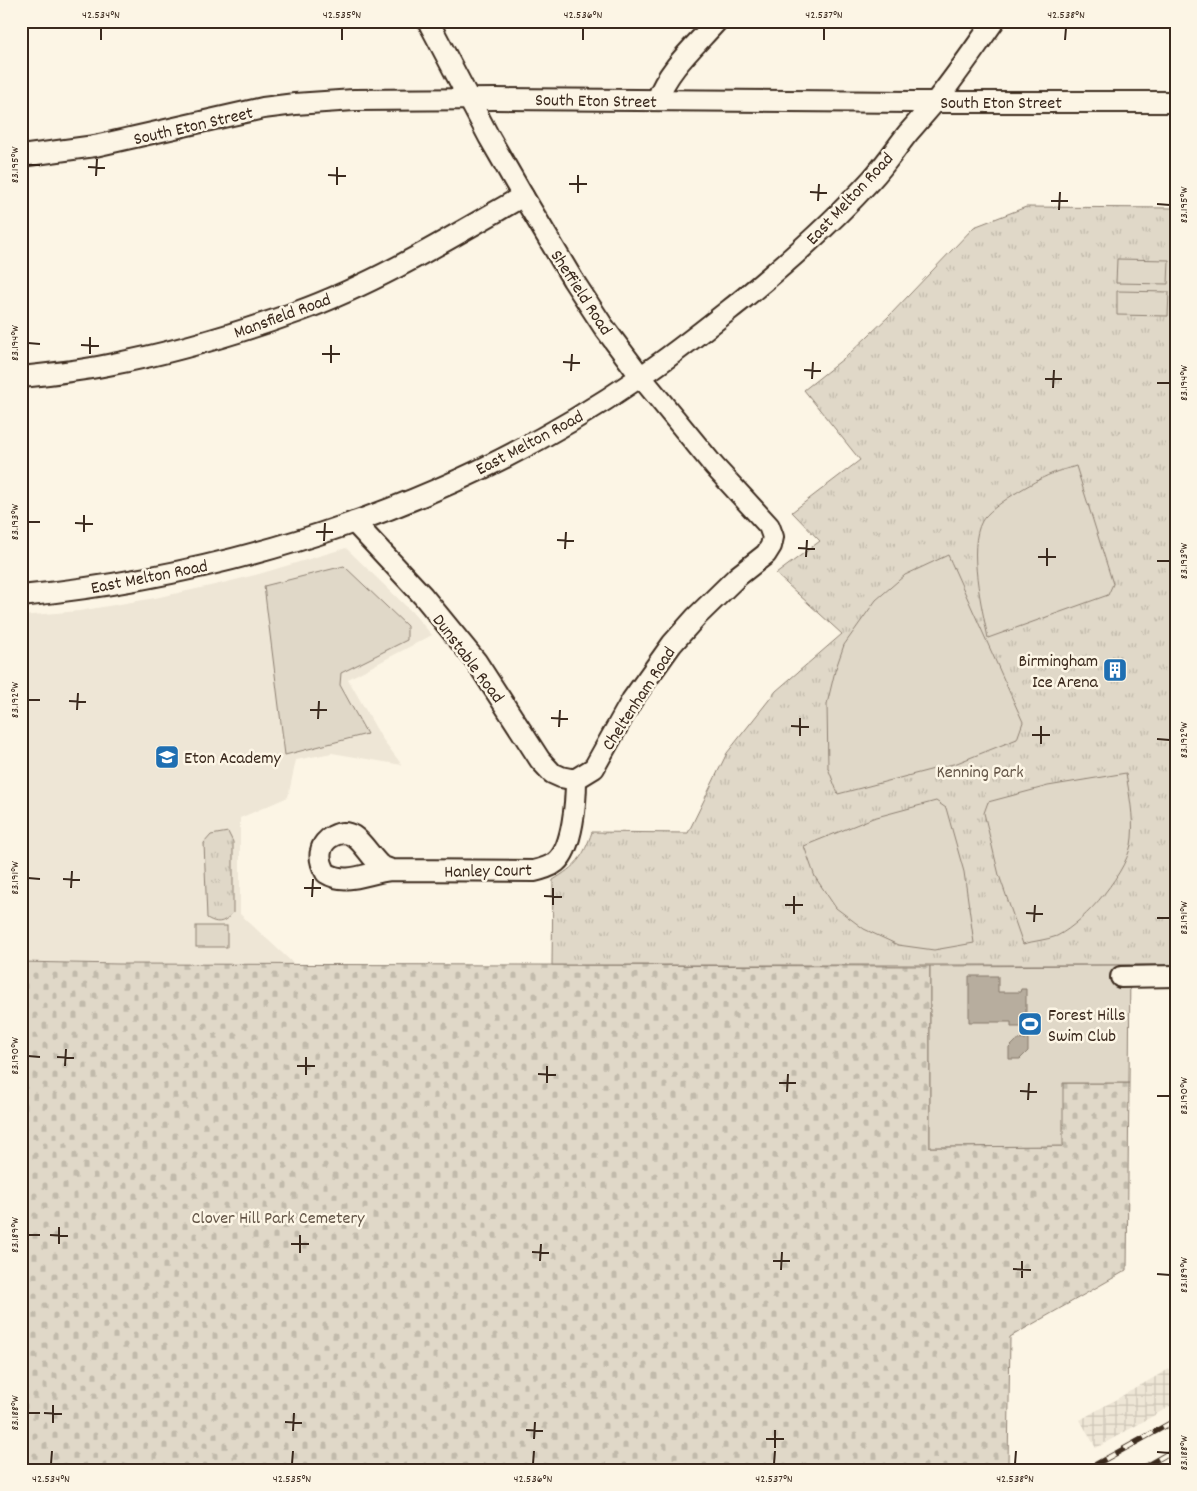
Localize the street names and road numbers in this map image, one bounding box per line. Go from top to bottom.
street label: South Eton Street [535,89,657,116]
street label: South Eton Street [940,92,1062,117]
street label: South Eton Street [131,101,256,153]
street label: East Melton Road [801,148,900,252]
street label: Sheffield Road [543,246,617,341]
street label: Mansfield Road [231,288,335,346]
street label: East Melton Road [472,405,588,483]
street label: East Melton Road [89,555,210,602]
street label: Dunstable Road [425,610,509,709]
street label: Cheltenham Road [597,643,683,756]
street label: Hanley Court [444,859,532,886]

